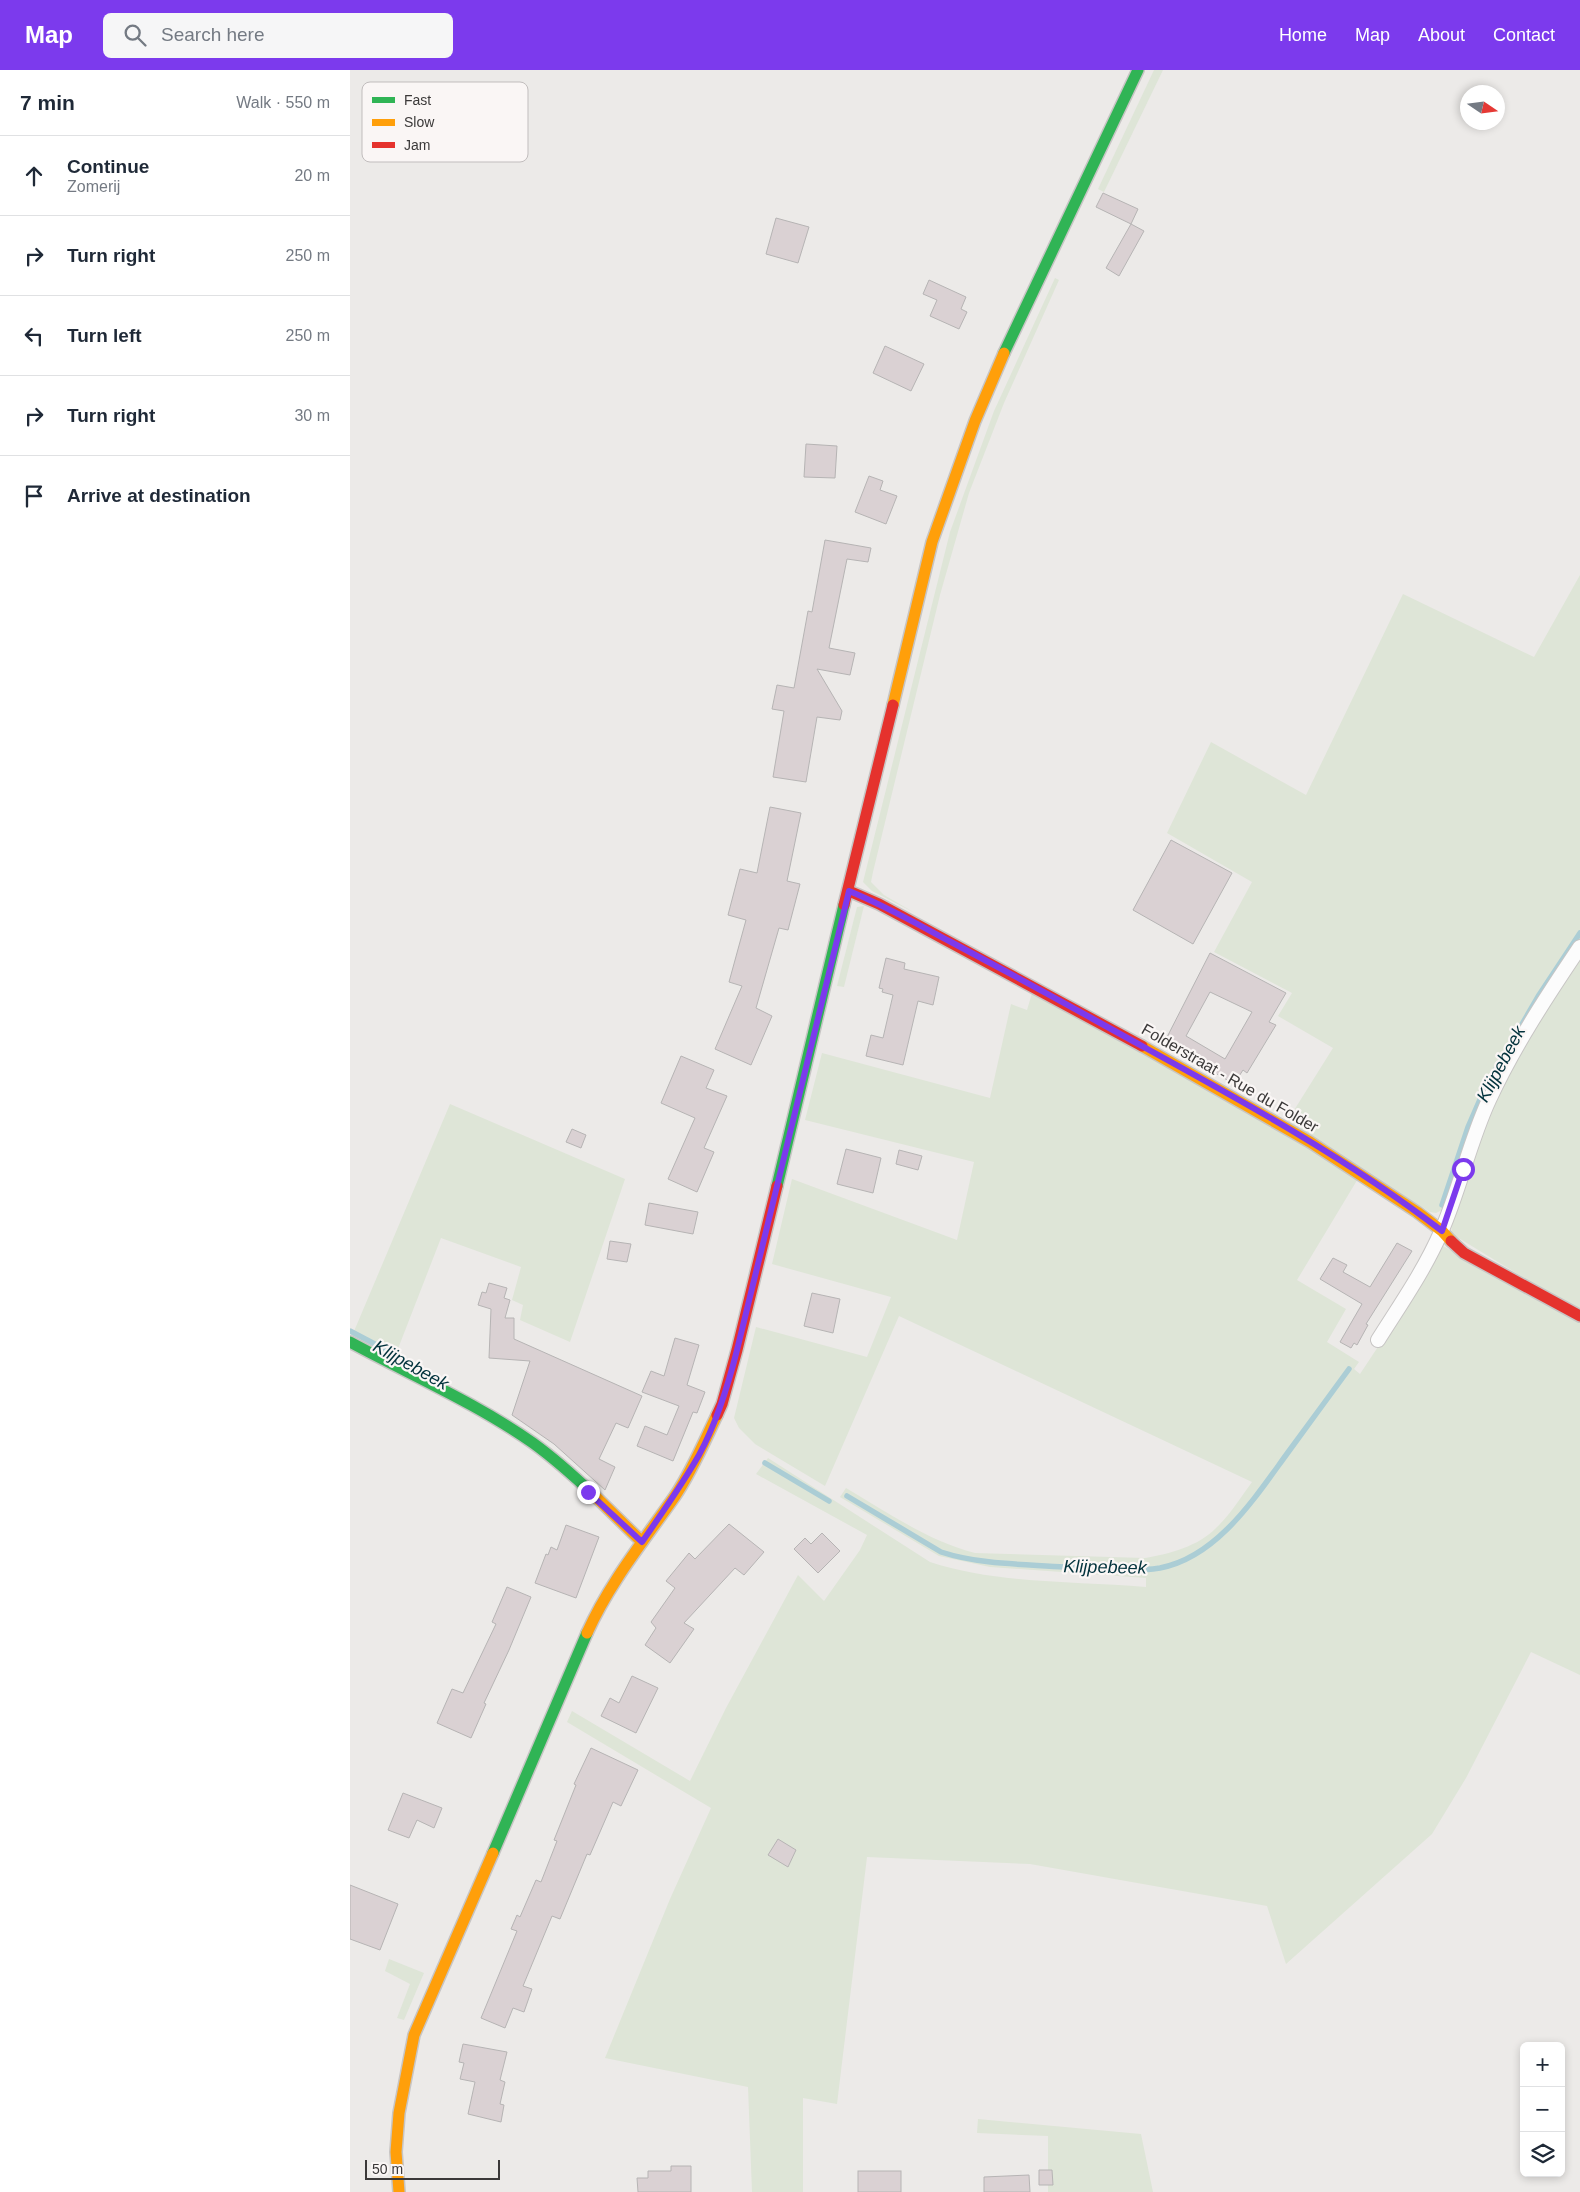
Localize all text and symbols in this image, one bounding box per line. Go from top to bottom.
search box [103,13,453,58]
text: Map [25,21,73,48]
icon: search [121,21,149,49]
text: Search here [161,24,265,45]
text: Home [1279,25,1327,45]
text: Map [1355,25,1390,45]
text: About [1418,25,1465,45]
text: Contact [1493,25,1555,45]
legend [362,82,528,162]
north arrow [1460,85,1505,130]
text: 7 min [20,91,75,114]
text: Fast [404,92,431,108]
text: Walk · 550 m [236,94,330,111]
text: Slow [404,114,435,130]
text: Jam [404,137,430,153]
text: Continue [67,156,149,177]
icon: ahead [20,162,48,190]
text: 20 m [294,167,330,184]
text: Zomerij [67,178,120,195]
icon: right [20,242,48,270]
text: Turn right [67,245,155,266]
text: 250 m [286,247,330,264]
icon: left [20,322,48,350]
text: Turn left [67,325,142,346]
text: 250 m [286,327,330,344]
icon: right [20,402,48,430]
text: Turn right [67,405,155,426]
text: 30 m [294,407,330,424]
icon: arrive [20,482,48,510]
text: Arrive at destination [67,485,251,506]
street label: Folderstraat - Rue du Folder [1139,1020,1322,1136]
water label: Klijpebeek [1473,1022,1530,1105]
route start [1452,1158,1475,1181]
water label: Klijpebeek [370,1336,453,1394]
route end [577,1481,600,1504]
water label: Klijpebeek [1063,1556,1148,1578]
map controls [1520,2042,1565,2177]
button: + [1520,2042,1565,2087]
button: − [1520,2087,1565,2132]
button: layers [1520,2132,1565,2177]
scale bar [365,2157,500,2180]
text: 50 m [372,2161,403,2177]

